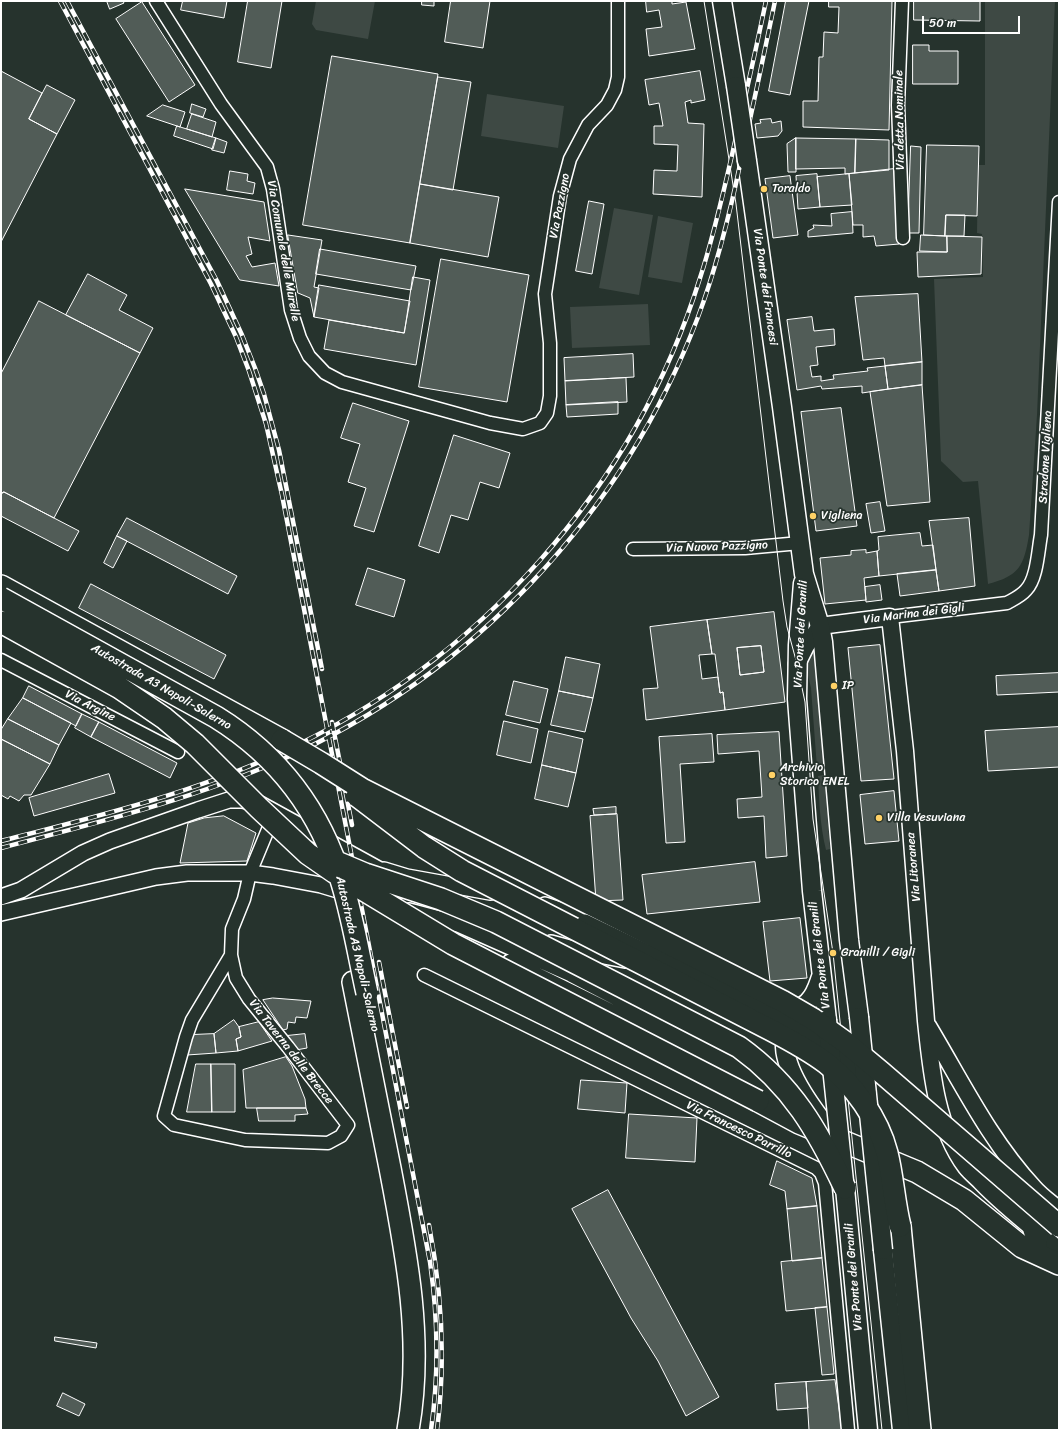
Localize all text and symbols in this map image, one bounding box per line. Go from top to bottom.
scale bar [924,8,1022,34]
text: 50 m [929,12,956,34]
street label: Via detta Nominale [892,70,908,170]
street label: Via Pazzigno [547,172,573,240]
street label: Via Comunale delle Murelle [264,180,302,322]
place label: Toraldo [772,182,810,196]
marker: Toraldo [759,184,769,194]
street label: Via Ponte dei Francesi [750,228,780,346]
street label: Stradone Vigliena [1036,410,1056,504]
place label: Vigliena [821,509,863,523]
marker: Vigliena [808,511,818,521]
street label: Via Nuova Pazzigno [666,538,768,556]
street label: Via Ponte dei Granili [791,580,811,688]
street label: Via Marina dei Gigli [863,601,965,627]
street label: Autostrada A3 Napoli-Salerno [88,641,234,733]
place label: IP [842,679,854,693]
marker: IP [829,681,839,691]
street label: Via Argine [62,687,118,725]
place label: Archivio Storico ENEL [780,761,849,789]
marker: Archivio Storico ENEL [767,770,777,780]
place label: Villa Vesuviana [887,811,965,825]
marker: Villa Vesuviana [874,813,884,823]
street label: Via Litoranea [904,832,924,902]
street label: Autostrada A3 Napoli-Salerno [332,875,382,1033]
street label: Via Ponte dei Granili [806,901,834,1009]
place label: Granilli / Gigli [841,946,915,960]
marker: Granilli / Gigli [828,948,838,958]
street label: Via Taverna delle Brecce [246,997,336,1107]
street label: Via Francesco Parrillo [684,1098,794,1162]
street label: Via Ponte dei Granili [842,1223,866,1331]

